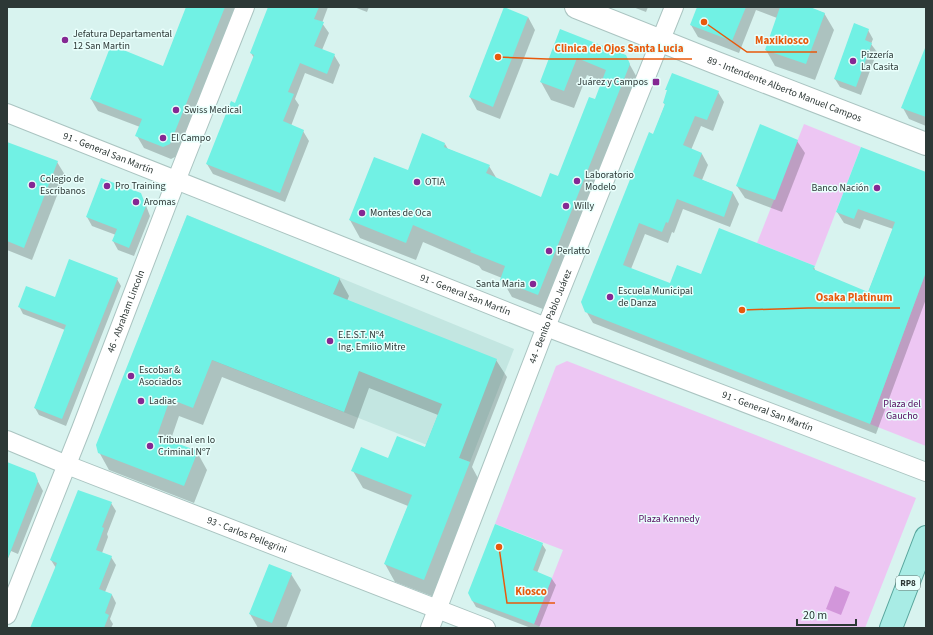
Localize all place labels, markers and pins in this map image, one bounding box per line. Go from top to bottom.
place label: Jefatura Departamental 12 San Martin [73,27,173,53]
callout: Maxikiosco [747,29,817,52]
marker: Jefatura Departamental 12 San Martin [60,35,70,45]
callout: Clinica de Ojos Santa Lucia [547,36,692,59]
place label: Pizzería La Casita [861,48,899,74]
marker: Pizzería La Casita [848,56,858,66]
place label: Juárez y Campos [577,75,648,89]
marker: Juárez y Campos [651,77,661,87]
place label: Swiss Medical [184,103,242,117]
marker: Swiss Medical [171,105,181,115]
place label: El Campo [171,131,211,145]
marker: El Campo [158,133,168,143]
place label: Laboratorio Modelo [585,168,634,194]
place label: Colegio de Escribanos [40,172,85,198]
place label: OTIA [425,175,445,189]
marker: Laboratorio Modelo [572,176,582,186]
marker: OTIA [412,177,422,187]
place label: Pro Training [115,179,166,193]
marker: Colegio de Escribanos [27,180,37,190]
marker: Pro Training [102,181,112,191]
place label: Banco Nación [811,181,869,195]
marker: Banco Nación [872,183,882,193]
place label: Aromas [144,195,176,209]
marker: Aromas [131,197,141,207]
place label: Willy [574,199,594,213]
marker: Willy [561,201,571,211]
place label: Montes de Oca [370,206,431,220]
marker: Montes de Oca [357,208,367,218]
place label: Perlatto [557,244,590,258]
marker: Perlatto [544,246,554,256]
place label: Santa Maria [476,277,525,291]
marker: Santa Maria [528,279,538,289]
place label: Escuela Municipal de Danza [618,284,693,310]
callout: Osaka Platinum [808,285,900,308]
marker: Escuela Municipal de Danza [605,292,615,302]
place label: E.E.S.T. Nº4 Ing. Emilio Mitre [338,328,406,354]
marker: E.E.S.T. Nº4 Ing. Emilio Mitre [325,336,335,346]
place label: Escobar & Asociados [139,363,181,389]
marker: Escobar & Asociados [126,371,136,381]
place label: Ladiac [149,394,177,408]
marker: Ladiac [136,396,146,406]
place label: Tribunal en lo Criminal Nº7 [158,433,215,459]
marker: Tribunal en lo Criminal Nº7 [145,441,155,451]
callout: Kiosco [507,580,555,603]

